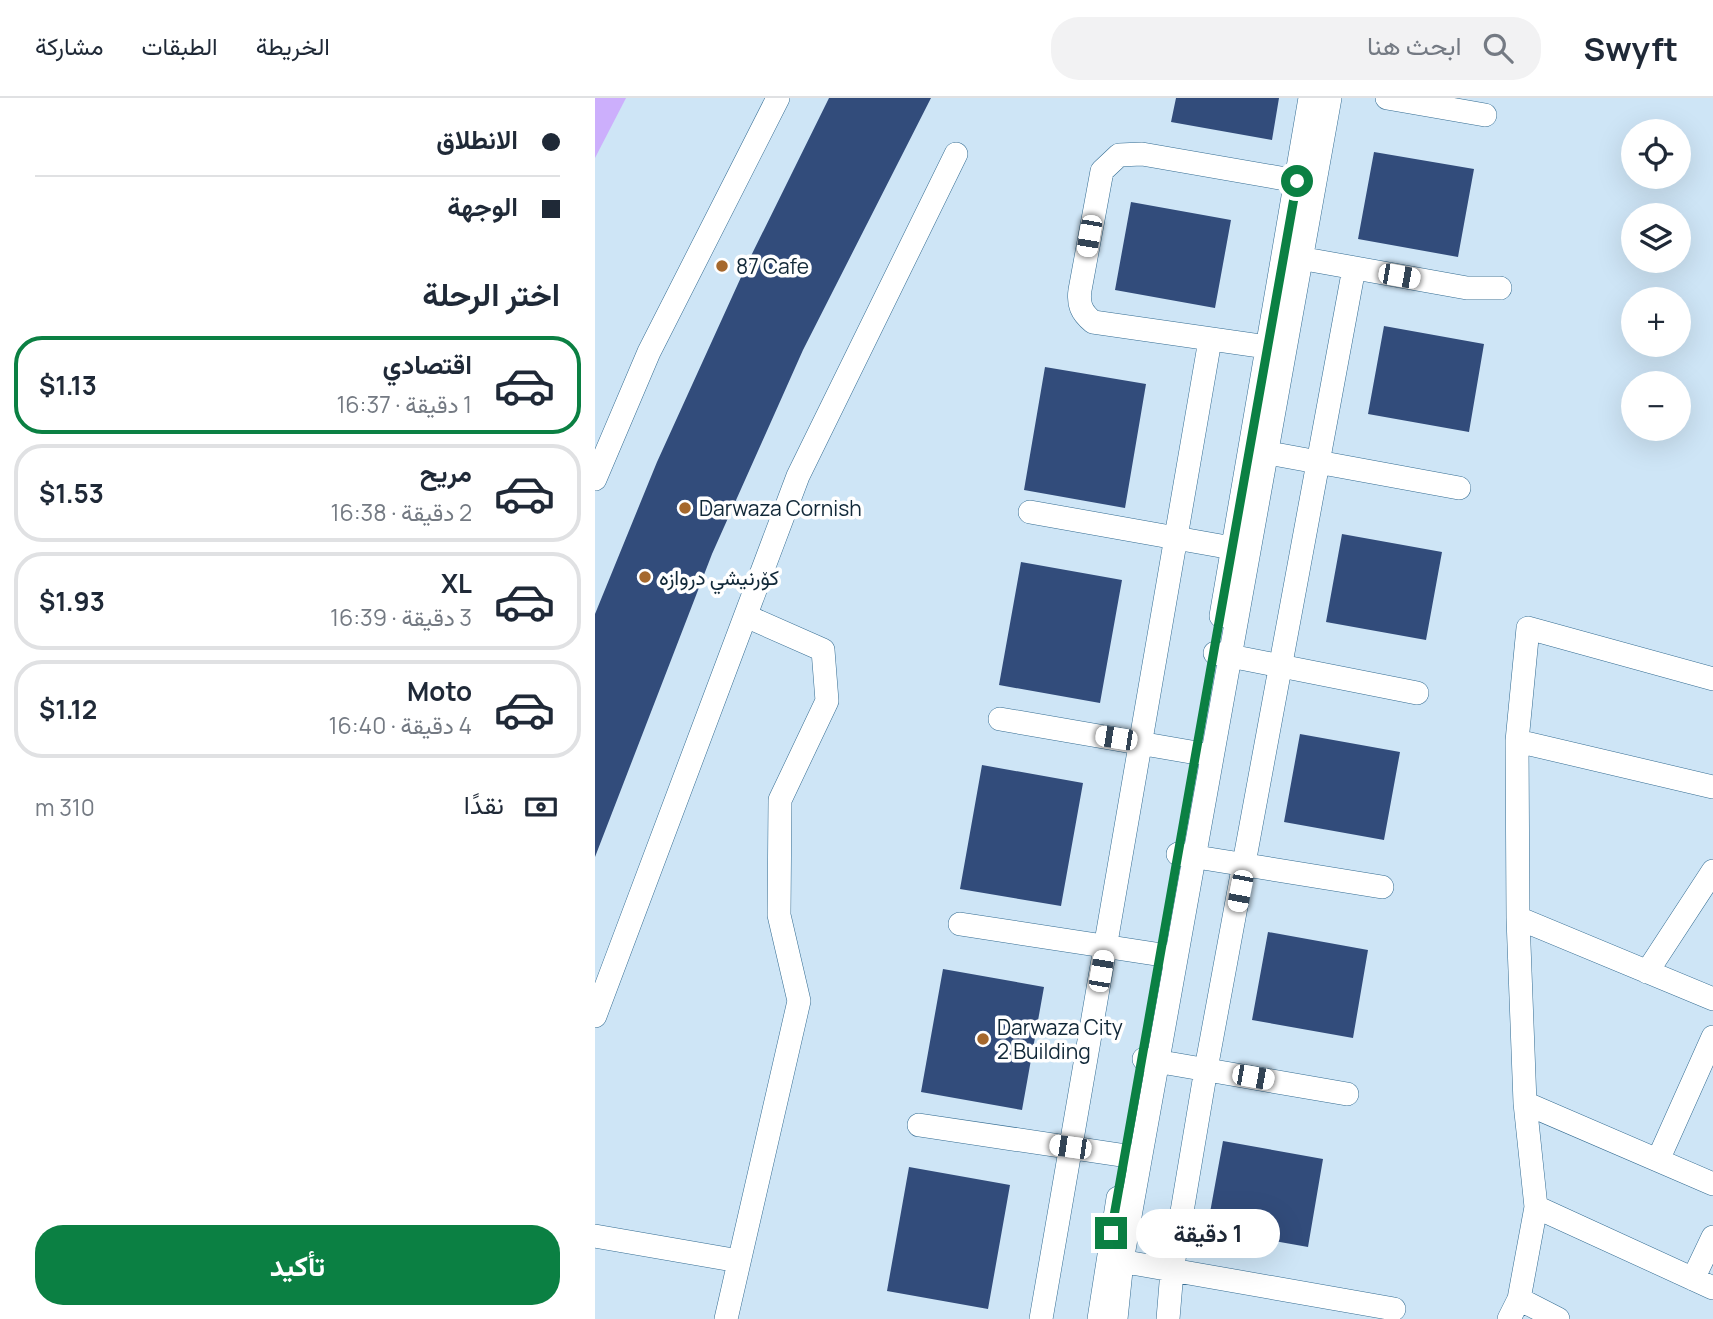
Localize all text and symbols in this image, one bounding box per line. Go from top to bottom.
search box [1051,17,1541,80]
text: Swyft [1583,26,1678,71]
text: ابحث هنا [1367,27,1461,63]
text: مشاركة [35,29,103,62]
text: الطبقات [141,29,218,62]
text: الخريطة [256,29,330,62]
icon: search [1479,29,1517,67]
map controls [1621,119,1691,441]
button: locate [1621,119,1691,189]
text: الانطلاق [436,121,518,157]
route start [1281,165,1313,197]
text: الوجهة [447,188,518,224]
button: layers [1621,203,1691,273]
car [1076,213,1103,259]
place label: 87 Cafe [736,252,809,280]
marker: 87 Cafe [714,258,730,274]
car [1377,262,1422,290]
text: اختر الرحلة [422,272,560,316]
button: + [1621,287,1691,357]
text: اقتصادي [383,346,472,382]
icon: car [493,354,556,417]
text: $1.13 [39,367,97,403]
button: − [1621,371,1691,441]
text: 1 دقيقة · 16:37 [336,388,472,420]
text: مريح [420,454,472,490]
icon: car [493,462,556,525]
text: $1.53 [39,475,104,511]
place label: Darwaza Cornish [699,494,862,522]
text: 2 دقيقة · 16:38 [330,496,472,528]
marker: Darwaza Cornish [677,500,693,516]
place label: کۆرنيشي دروازە [659,563,779,595]
text: XL [441,565,472,601]
marker: کۆرنيشي دروازە [637,569,653,585]
icon: car [493,570,556,633]
text: $1.93 [39,583,105,619]
text: 3 دقيقة · 16:39 [330,601,472,633]
text: Moto [407,673,472,709]
icon: car [493,678,556,741]
text: $1.12 [39,691,97,727]
text: 4 دقيقة · 16:40 [328,709,472,741]
car [1094,724,1139,752]
text: نقدًا [464,786,504,822]
icon: cash [522,788,560,826]
text: 310 m [35,791,95,823]
car [1226,868,1255,914]
car [1088,948,1115,994]
place label: Darwaza City 2 Building [997,1013,1123,1065]
marker: Darwaza City 2 Building [975,1031,991,1047]
car [1231,1063,1276,1091]
car [1048,1134,1093,1160]
callout: 1 دقيقة [1135,1208,1279,1258]
route end [1095,1217,1127,1249]
text: 1 دقيقة [1174,1217,1242,1249]
button: تأكيد [35,1225,560,1305]

